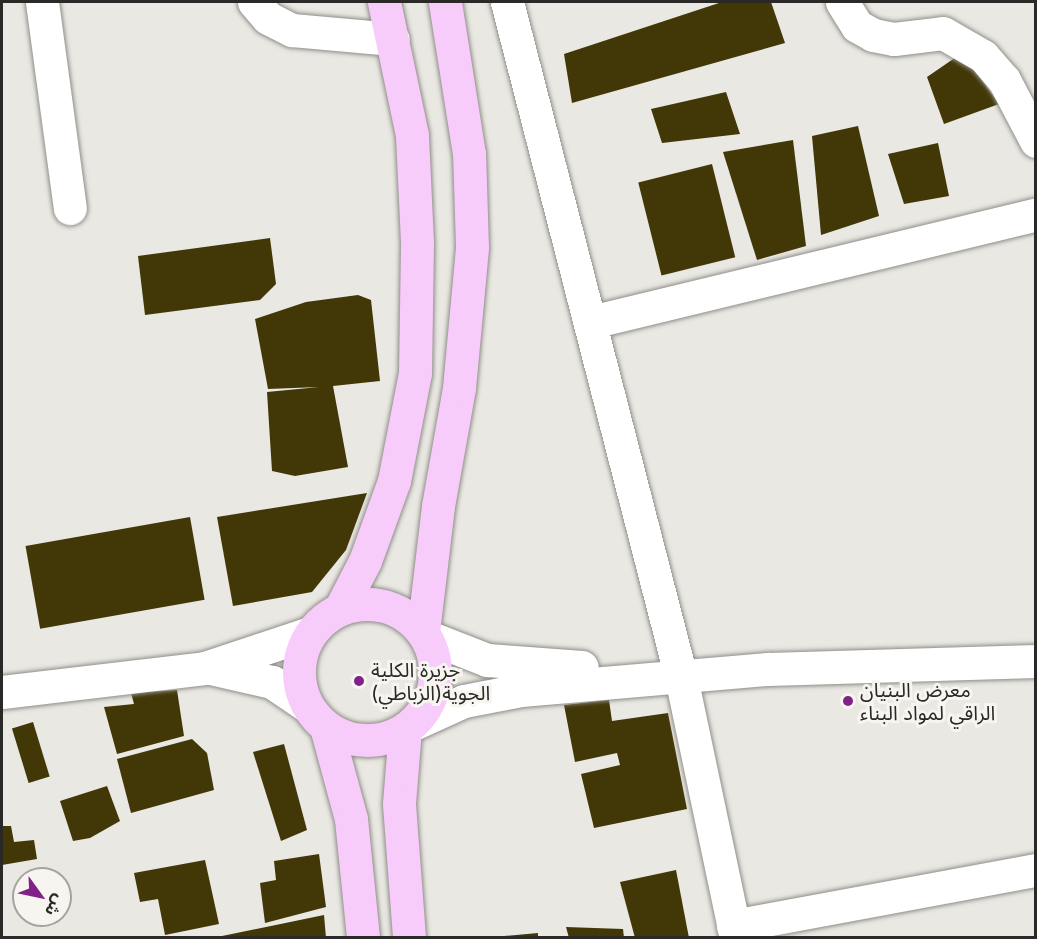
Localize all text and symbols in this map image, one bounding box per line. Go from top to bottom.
place label: جزيرة الكلية الجوية(الزباطي) [371,658,490,705]
marker: جزيرة الكلية الجوية(الزباطي) [352,674,366,688]
place label: معرض البنيان الراقي لمواد البناء [860,678,995,725]
marker: معرض البنيان الراقي لمواد البناء [841,694,855,708]
north arrow [12,867,72,927]
text: ش [41,891,70,920]

